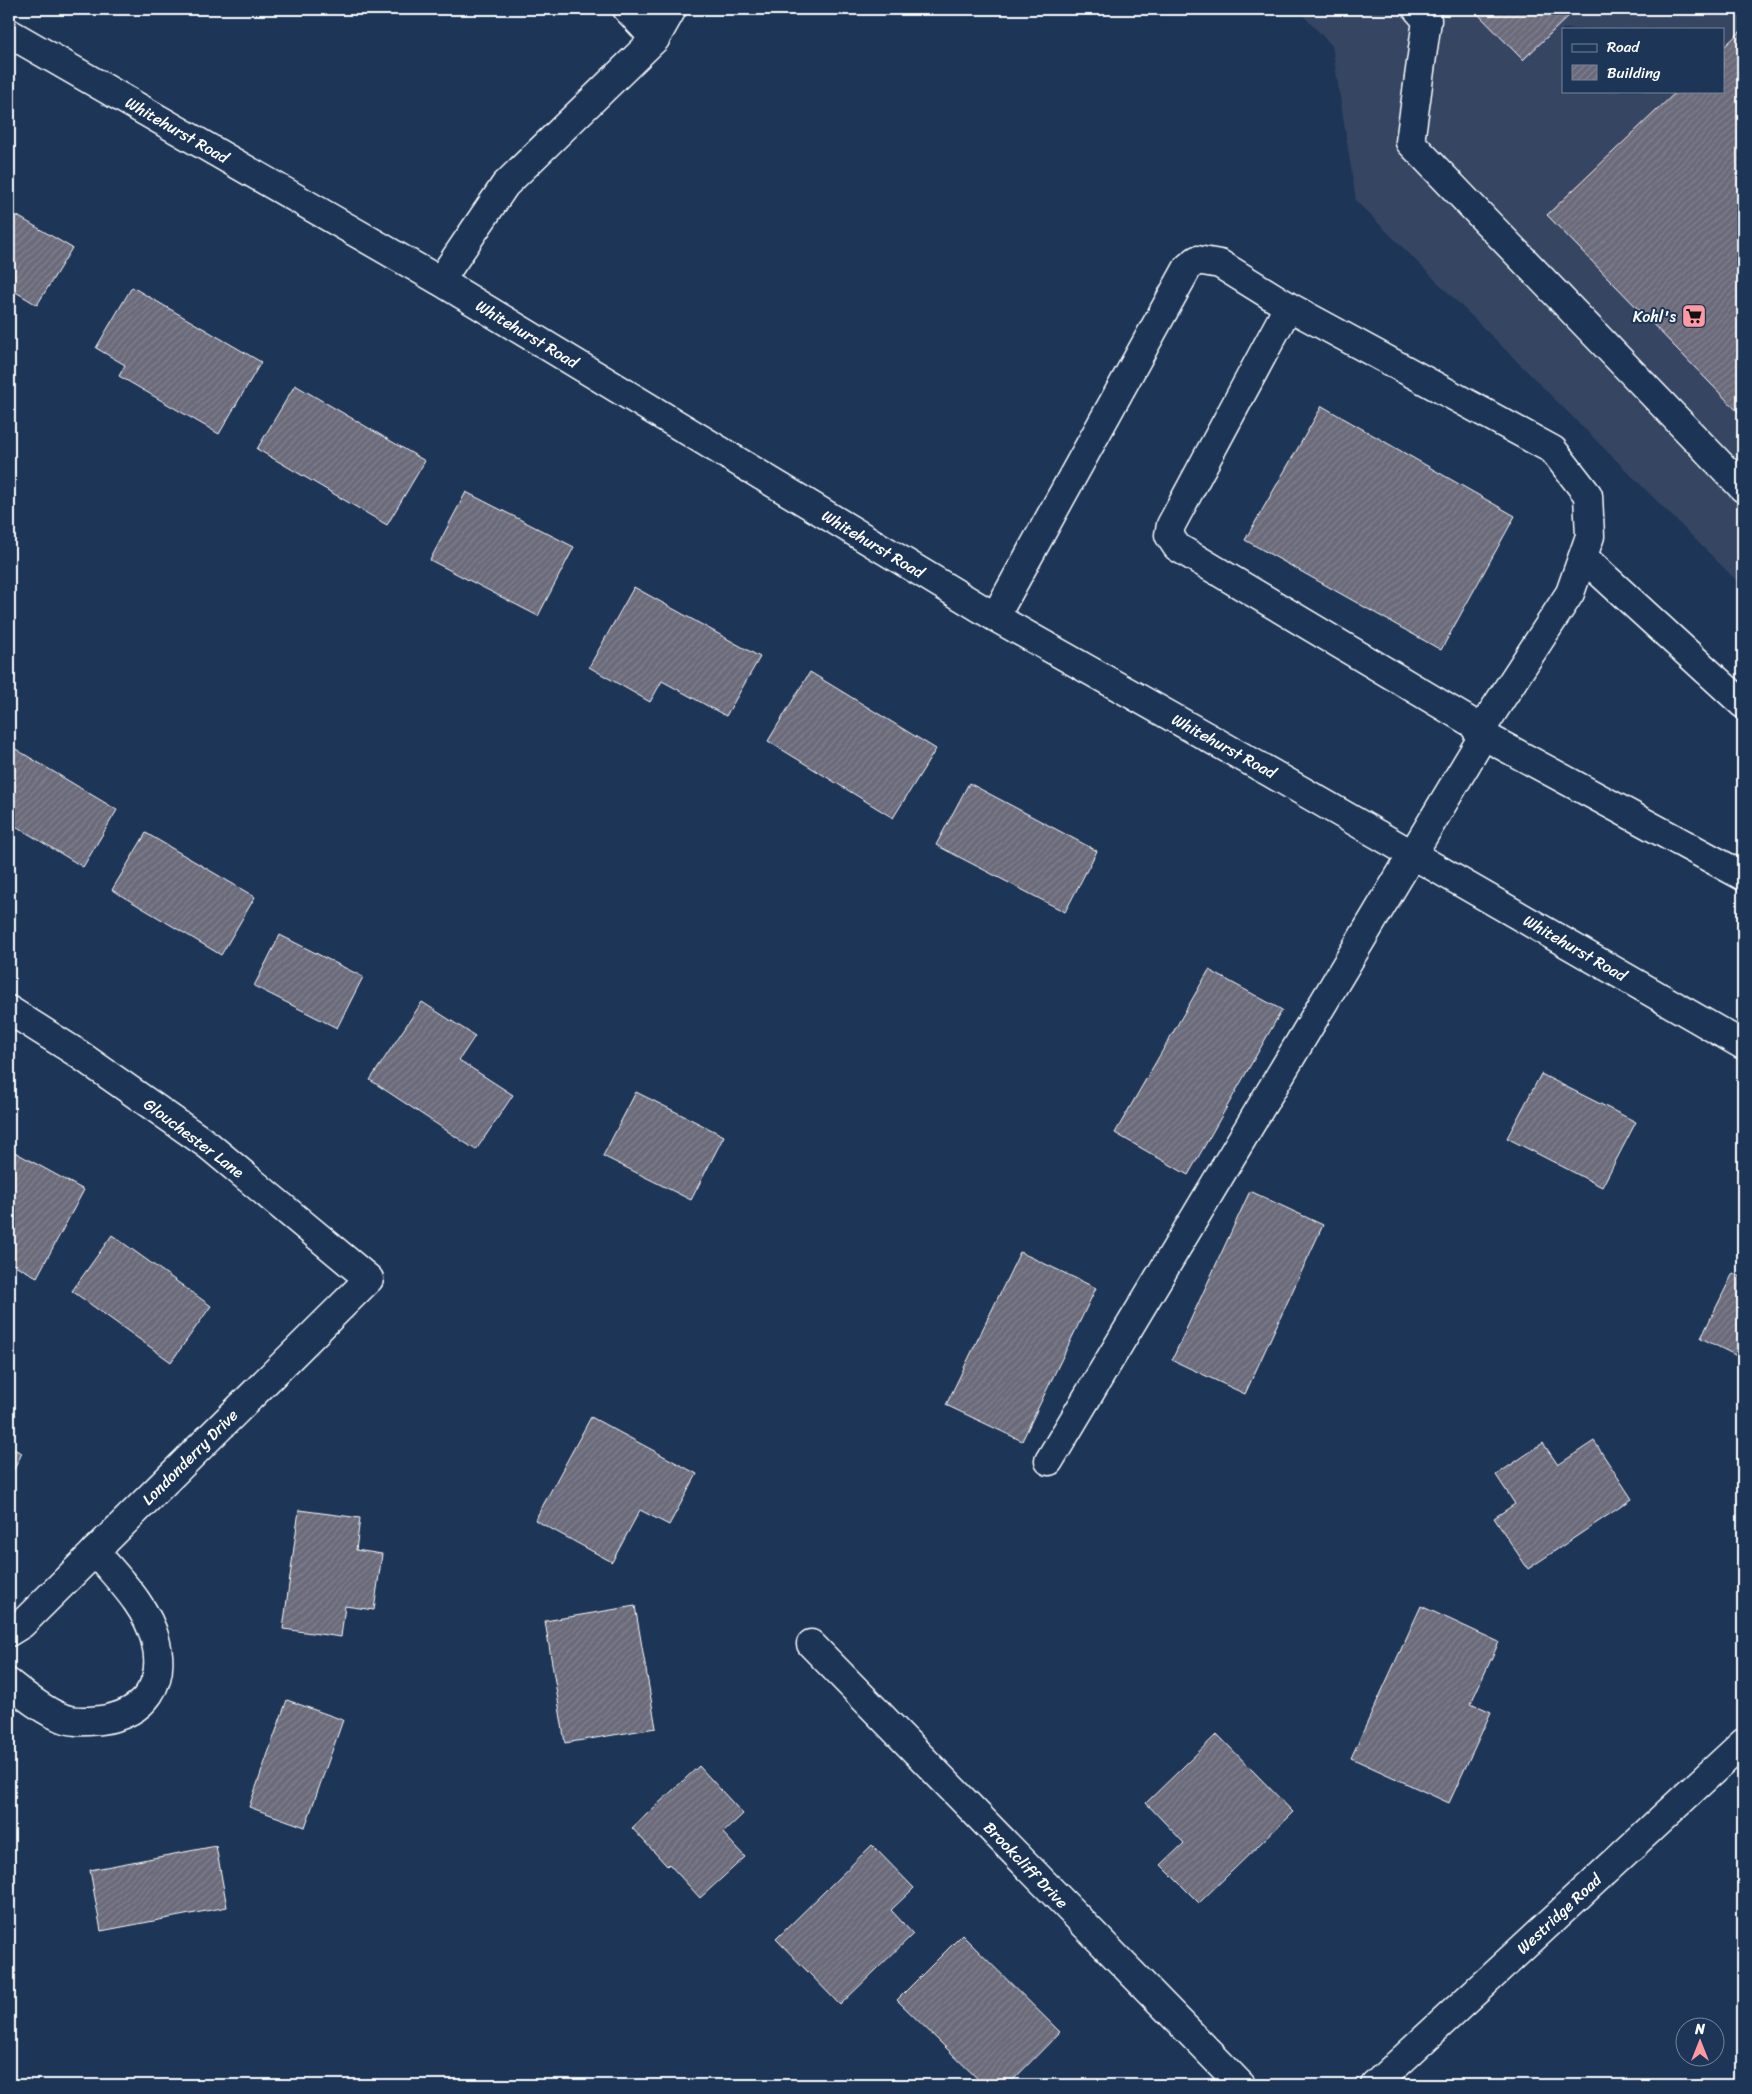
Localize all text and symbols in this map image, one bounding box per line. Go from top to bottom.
legend [1562,28,1724,92]
text: Road [1607,34,1640,60]
text: Building [1607,60,1661,86]
street label: Whitehurst Road [119,88,236,172]
street label: Whitehurst Road [470,292,586,377]
place label: Kohl's [1633,302,1676,331]
supermarket icon: Kohl's [1681,303,1707,329]
street label: Whitehurst Road [816,502,932,587]
street label: Whitehurst Road [1166,705,1283,788]
street label: Whitehurst Road [1517,906,1634,990]
street label: Glouchester Lane [137,1090,251,1186]
street label: Londonderry Drive [135,1402,245,1512]
street label: Brookcliff Drive [976,1814,1076,1916]
street label: Westridge Road [1509,1865,1610,1962]
north arrow [1674,2016,1724,2066]
text: N [1694,2017,1705,2042]

